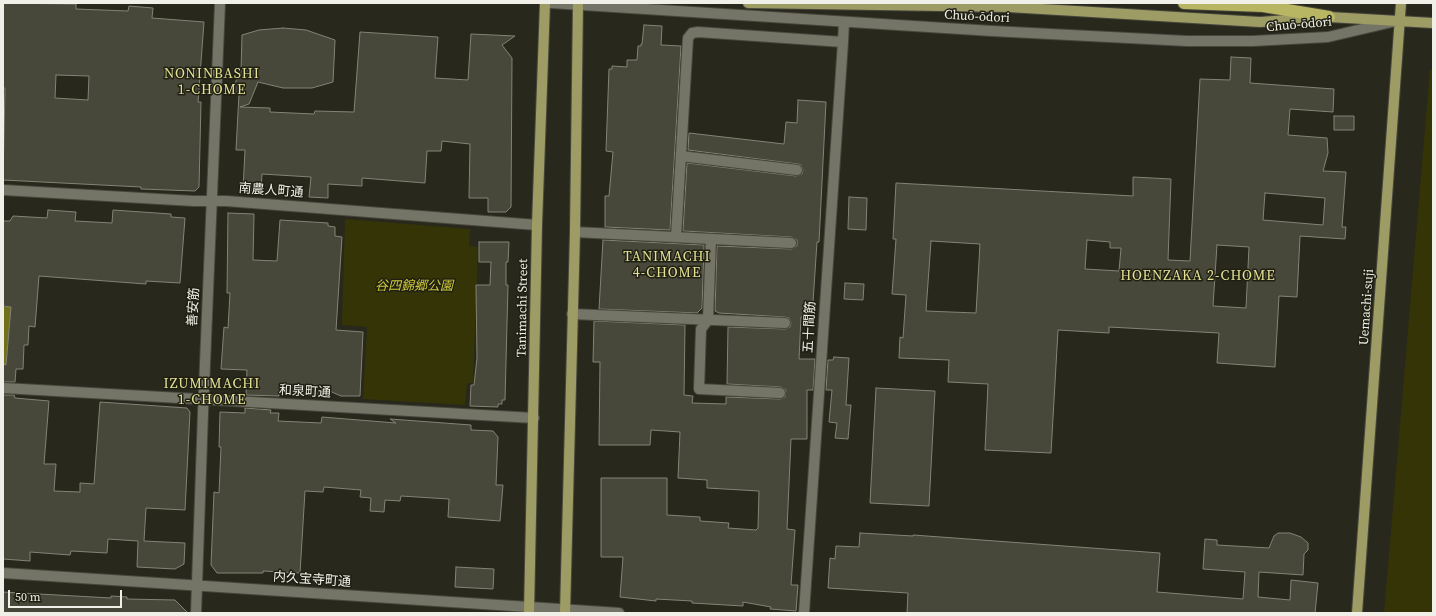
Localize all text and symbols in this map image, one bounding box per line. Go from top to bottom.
street label: Chuō-ōdori [944,7,1010,27]
street label: Chuō-ōdori [1266,14,1332,36]
district label: NONINBASHI 1-CHOME [164,66,260,98]
street label: 南農人町通 [238,181,304,201]
district label: TANIMACHI 4-CHOME [623,249,711,282]
street label: Tanimachi Street [514,259,532,357]
district label: HOENZAKA 2-CHOME [1120,268,1276,284]
street label: Uemachi-suji [1357,268,1377,346]
park label: 谷四錦郷公園 [375,279,453,295]
street label: 善安筋 [185,287,203,327]
street label: 五十間筋 [801,301,819,353]
district label: IZUMIMACHI 1-CHOME [164,376,260,408]
street label: 和泉町通 [279,383,331,401]
street label: 内久宝寺町通 [273,569,351,591]
scale bar [10,582,124,608]
text: 50 m [15,589,41,605]

